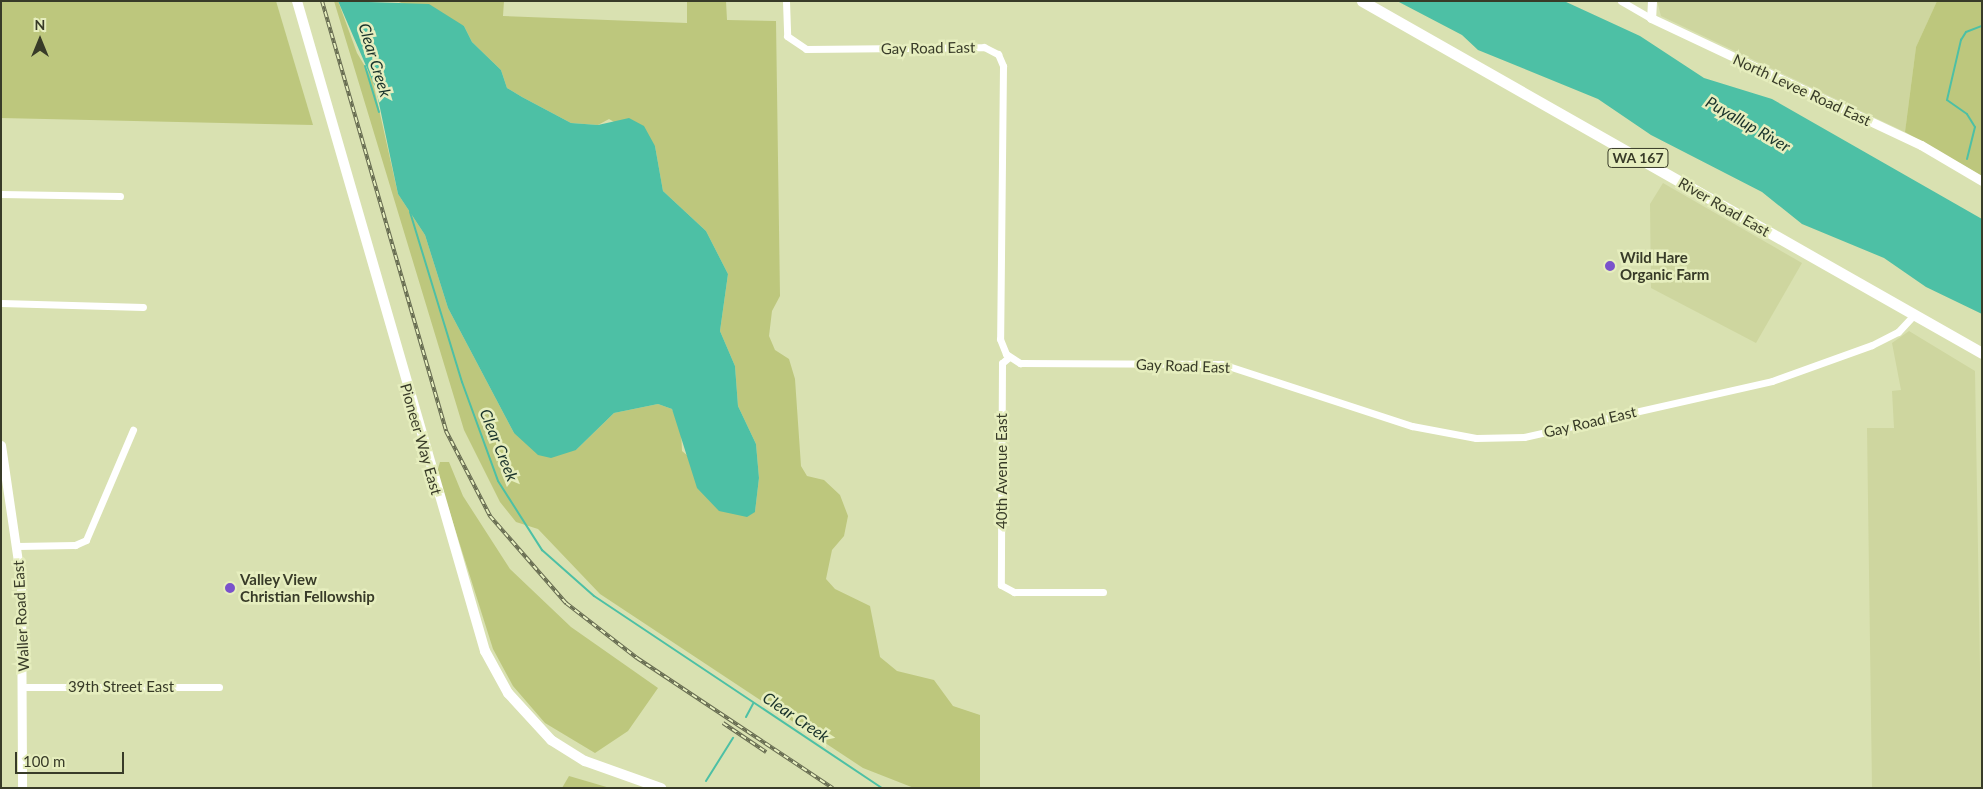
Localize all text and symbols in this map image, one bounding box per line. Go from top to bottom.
north arrow [15,15,65,65]
text: N [35,16,45,33]
water label: Clear Creek [355,21,395,99]
street label: Gay Road East [880,38,976,58]
street label: North Levee Road East [1730,50,1874,130]
water label: Puyallup River [1702,92,1794,156]
road number: WA 167 [1607,146,1669,170]
street label: River Road East [1675,174,1773,240]
place label: Wild Hare Organic Farm [1620,248,1709,283]
marker: Wild Hare Organic Farm [1604,260,1616,272]
street label: Gay Road East [1135,355,1231,377]
street label: Pioneer Way East [396,381,446,497]
street label: Gay Road East [1542,403,1638,441]
water label: Clear Creek [476,406,522,484]
street label: 40th Avenue East [993,413,1011,529]
street label: Waller Road East [9,560,33,672]
place label: Valley View Christian Fellowship [240,570,375,605]
marker: Valley View Christian Fellowship [224,582,236,594]
street label: 39th Street East [68,678,174,696]
water label: Clear Creek [759,688,833,746]
scale bar [18,742,126,774]
text: 100 m [23,752,65,770]

